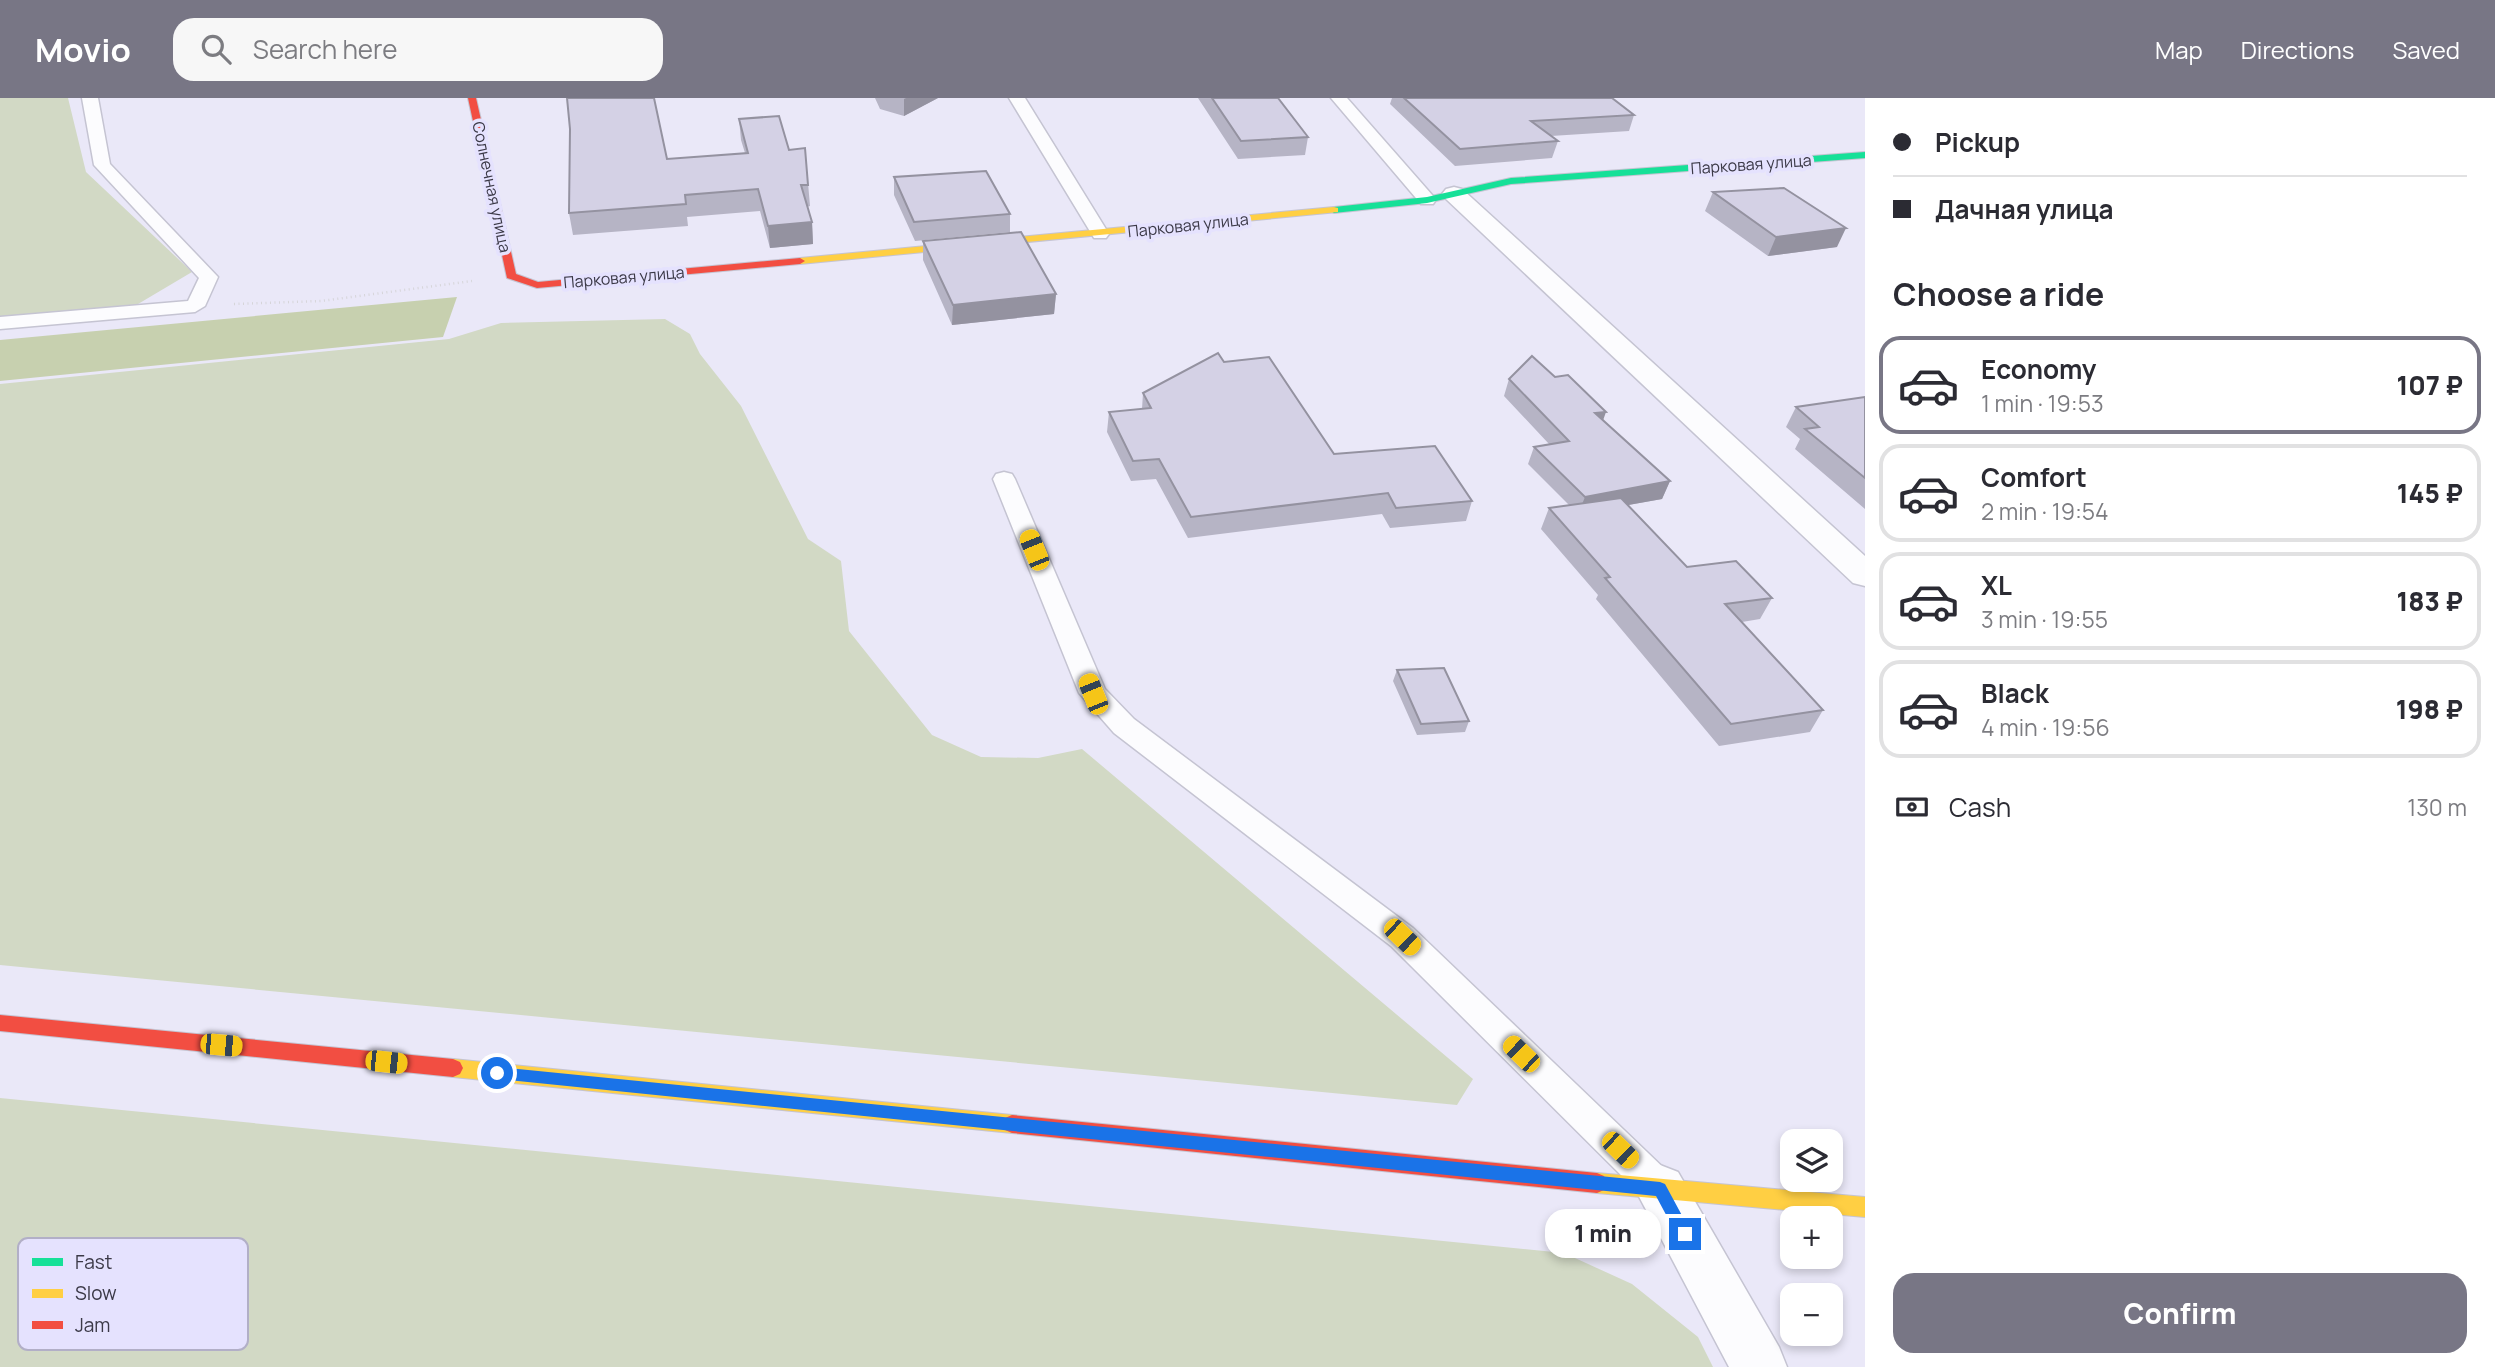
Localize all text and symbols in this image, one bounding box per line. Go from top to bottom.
search box [173,18,663,81]
text: Movio [35,27,131,72]
icon: search [197,30,235,68]
text: Search here [253,31,397,67]
text: Map [2155,33,2203,66]
text: Directions [2241,33,2354,66]
text: Saved [2392,33,2460,66]
street label: Солнечная улица [467,120,517,254]
text: Pickup [1935,124,2020,160]
street label: Парковая улица [1690,149,1812,179]
text: Дачная улица [1935,191,2114,227]
street label: Парковая улица [1127,208,1249,242]
street label: Парковая улица [563,261,685,293]
text: Choose a ride [1893,272,2104,316]
text: Economy [1981,351,2096,387]
icon: car [1897,354,1960,417]
text: 107 ₽ [2396,367,2463,403]
text: 1 min · 19:53 [1981,387,2104,419]
text: Comfort [1981,459,2087,495]
icon: car [1897,462,1960,525]
text: 145 ₽ [2397,475,2463,511]
text: 2 min · 19:54 [1981,495,2109,527]
car [1017,527,1052,573]
text: XL [1981,567,2012,603]
icon: car [1897,570,1960,633]
text: 183 ₽ [2396,583,2463,619]
text: 3 min · 19:55 [1981,603,2108,635]
car [1076,671,1111,717]
text: Black [1981,675,2049,711]
icon: car [1897,678,1960,741]
text: 198 ₽ [2396,691,2463,727]
text: 4 min · 19:56 [1981,711,2110,743]
icon: cash [1893,788,1931,826]
text: Cash [1949,789,2011,825]
text: 130 m [2407,791,2467,823]
car [1380,915,1425,959]
car [1499,1032,1544,1076]
car [200,1033,243,1057]
car [365,1049,408,1075]
route start [481,1057,513,1089]
car [1598,1128,1643,1172]
map controls [1780,1129,1843,1346]
button: layers [1780,1129,1843,1192]
button: + [1780,1206,1843,1269]
callout: 1 min [1545,1210,1660,1258]
text: 1 min [1574,1217,1632,1249]
route end [1669,1218,1701,1250]
legend [18,1238,248,1350]
text: Fast [75,1249,112,1275]
button: Confirm [1893,1273,2467,1353]
text: Slow [75,1280,117,1306]
button: − [1780,1283,1843,1346]
text: Jam [75,1312,110,1338]

